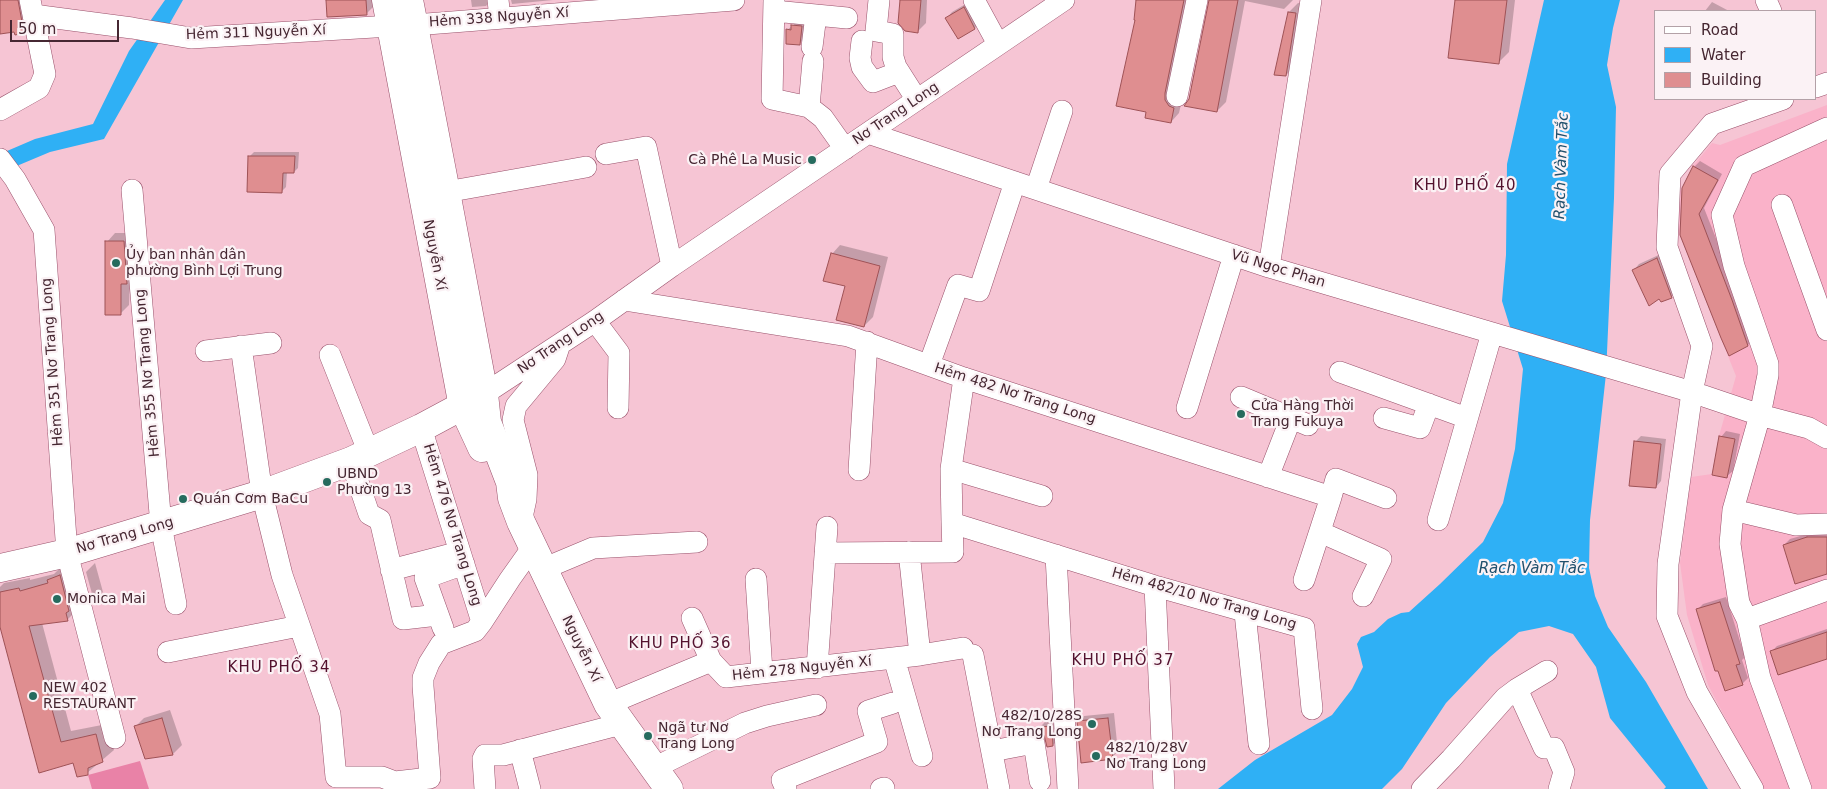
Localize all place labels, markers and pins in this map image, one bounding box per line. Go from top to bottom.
place label: Cà Phê La Music [688,152,802,168]
marker: Cà Phê La Music [806,154,818,166]
place label: Ủy ban nhân dân phường Bình Lợi Trung [126,247,283,280]
marker: Ủy ban nhân dân phường Bình Lợi Trung [110,257,122,269]
place label: Cửa Hàng Thời Trang Fukuya [1251,398,1354,431]
marker: Cửa Hàng Thời Trang Fukuya [1235,408,1247,420]
place label: UBND Phường 13 [337,466,412,498]
marker: UBND Phường 13 [321,476,333,488]
place label: Quán Cơm BaCu [193,491,308,507]
marker: Quán Cơm BaCu [177,493,189,505]
place label: Monica Mai [67,591,146,607]
marker: Monica Mai [51,593,63,605]
place label: NEW 402 RESTAURANT [43,680,136,712]
marker: NEW 402 RESTAURANT [27,690,39,702]
place label: 482/10/28S Nơ Trang Long [982,708,1082,740]
marker: 482/10/28S Nơ Trang Long [1086,718,1098,730]
place label: Ngã tư Nơ Trang Long [658,720,735,752]
marker: Ngã tư Nơ Trang Long [642,730,654,742]
place label: 482/10/28V Nơ Trang Long [1106,740,1206,772]
marker: 482/10/28V Nơ Trang Long [1090,750,1102,762]

